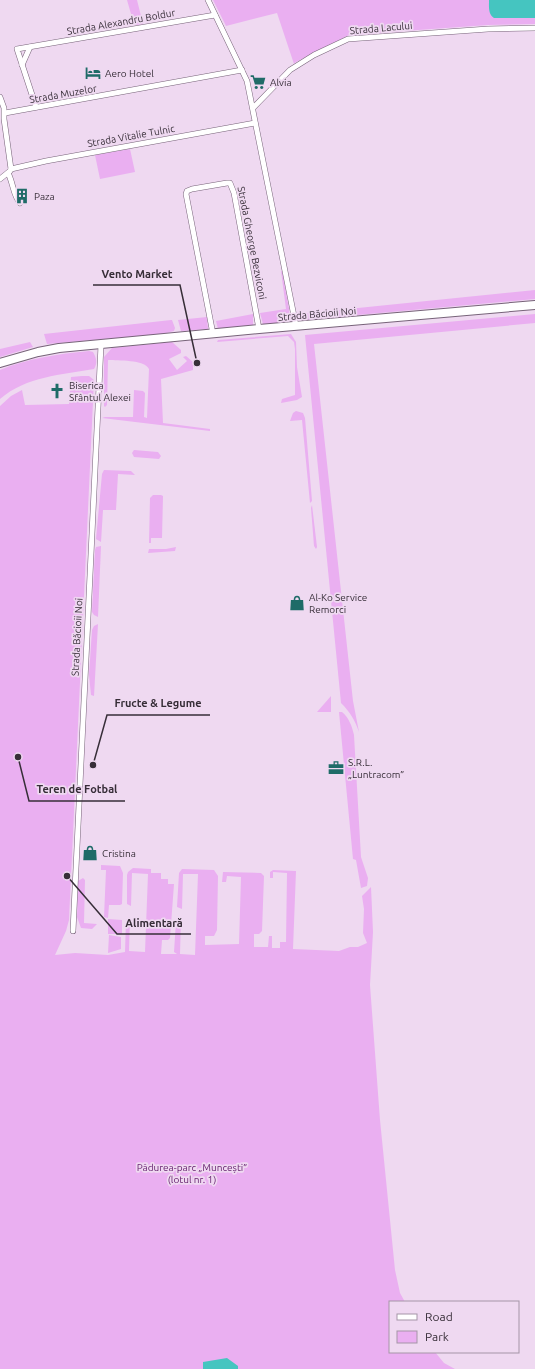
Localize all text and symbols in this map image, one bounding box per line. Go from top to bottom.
street label: Strada Alexandru Boldur [66,7,176,37]
street label: Strada Lacului [349,20,413,36]
hotel icon: Aero Hotel [84,64,102,82]
place label: Aero Hotel [105,68,154,79]
supermarket icon: Alvia [249,73,267,91]
place label: Alvia [270,77,292,88]
street label: Strada Muzelor [29,83,98,105]
street label: Strada Vitalie Tulnic [86,123,176,149]
street label: Strada Gheorge Bezviconi [236,186,268,300]
building icon: Paza [13,187,31,205]
place label: Paza [34,191,55,202]
callout: Vento Market [93,262,180,285]
text: Vento Market [102,268,173,280]
street label: Strada Băcioii Noi [277,305,357,323]
place label: Biserica Sfântul Alexei [69,380,131,403]
church icon: Biserica Sfântul Alexei [48,382,66,400]
place label: Al-Ko Service Remorci [309,592,367,615]
shop icon: Al-Ko Service Remorci [288,594,306,612]
street label: Strada Băcioii Noi [69,598,85,676]
callout: Fructe & Legume [107,692,210,715]
text: Fructe & Legume [114,697,202,709]
place label: S.R.L. „Luntracom” [348,757,404,780]
office icon: S.R.L. „Luntracom” [327,759,345,777]
callout: Teren de Fotbal [29,778,125,801]
text: Teren de Fotbal [37,783,118,795]
shop icon: Cristina [81,844,99,862]
place label: Cristina [102,848,136,859]
callout: Alimentară [117,911,191,934]
text: Alimentară [125,917,183,929]
park label: Pădurea-parc „Muncești” (lotul nr. 1) [137,1162,247,1185]
legend [389,1301,519,1353]
text: Road [425,1310,453,1323]
text: Park [425,1330,449,1343]

